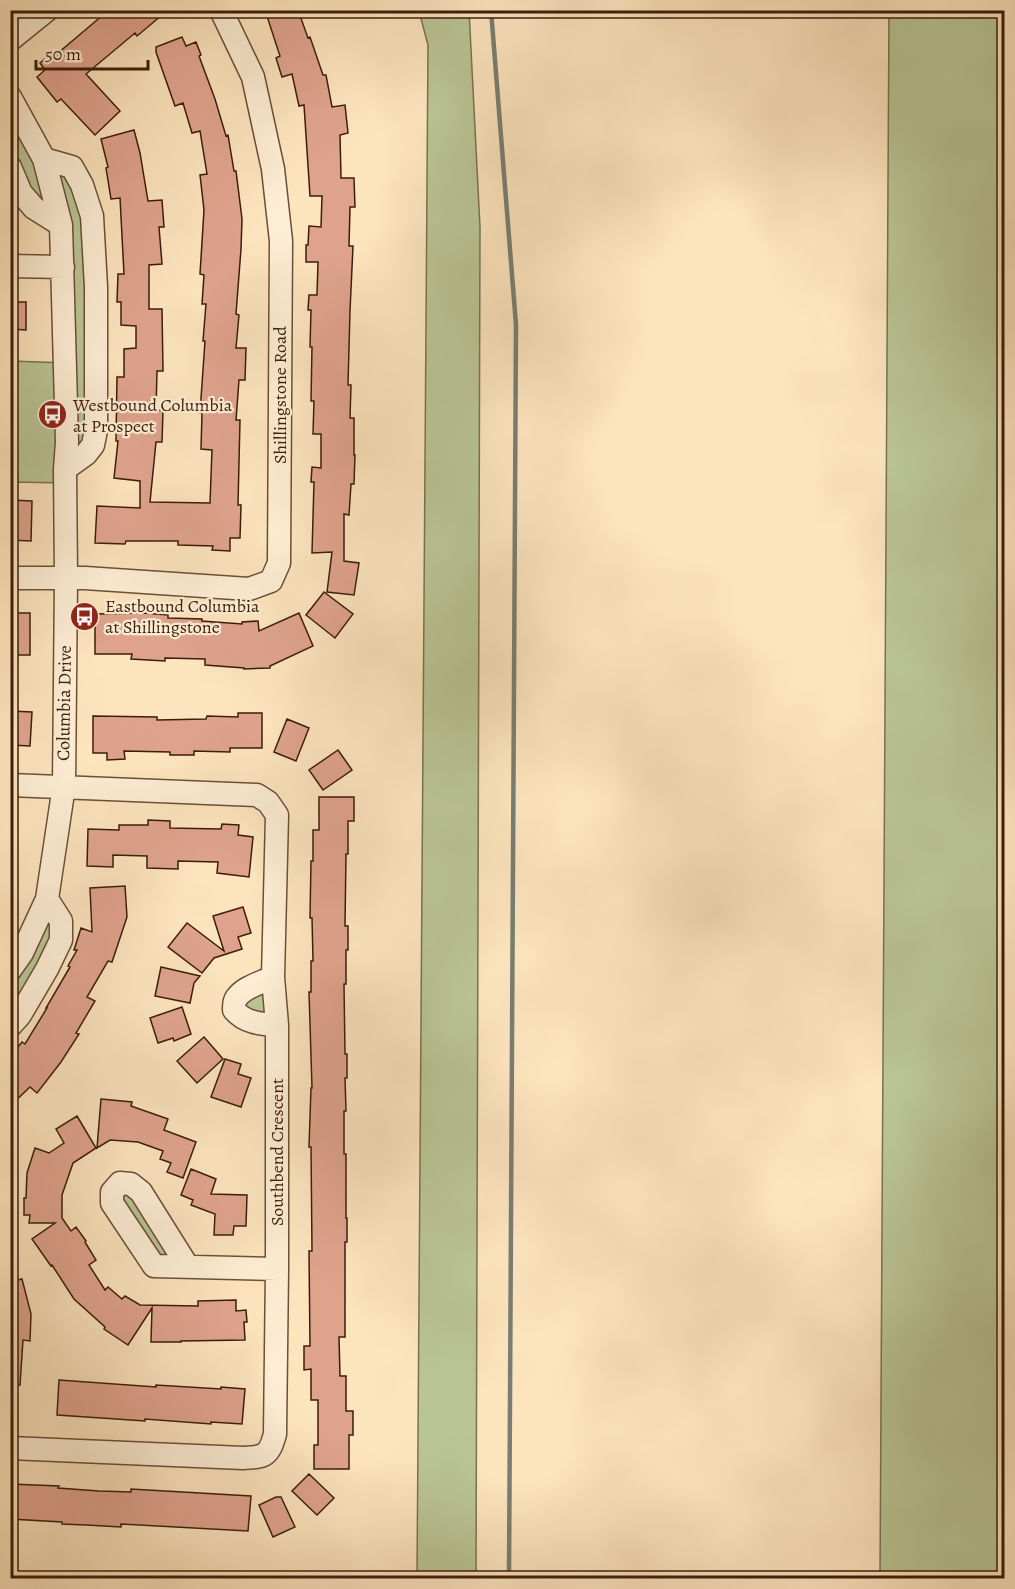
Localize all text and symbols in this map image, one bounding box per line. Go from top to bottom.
scale bar [36,33,148,71]
text: 50 m [45,42,81,66]
street label: Shillingstone Road [268,326,292,464]
place label: Westbound Columbia at Prospect [72,393,233,438]
bus stop icon: Westbound Columbia at Prospect [36,399,68,431]
place label: Eastbound Columbia at Shillingstone [105,594,260,639]
bus stop icon: Eastbound Columbia at Shillingstone [68,600,100,632]
street label: Columbia Drive [51,645,77,761]
street label: Southbend Crescent [265,1078,289,1226]

